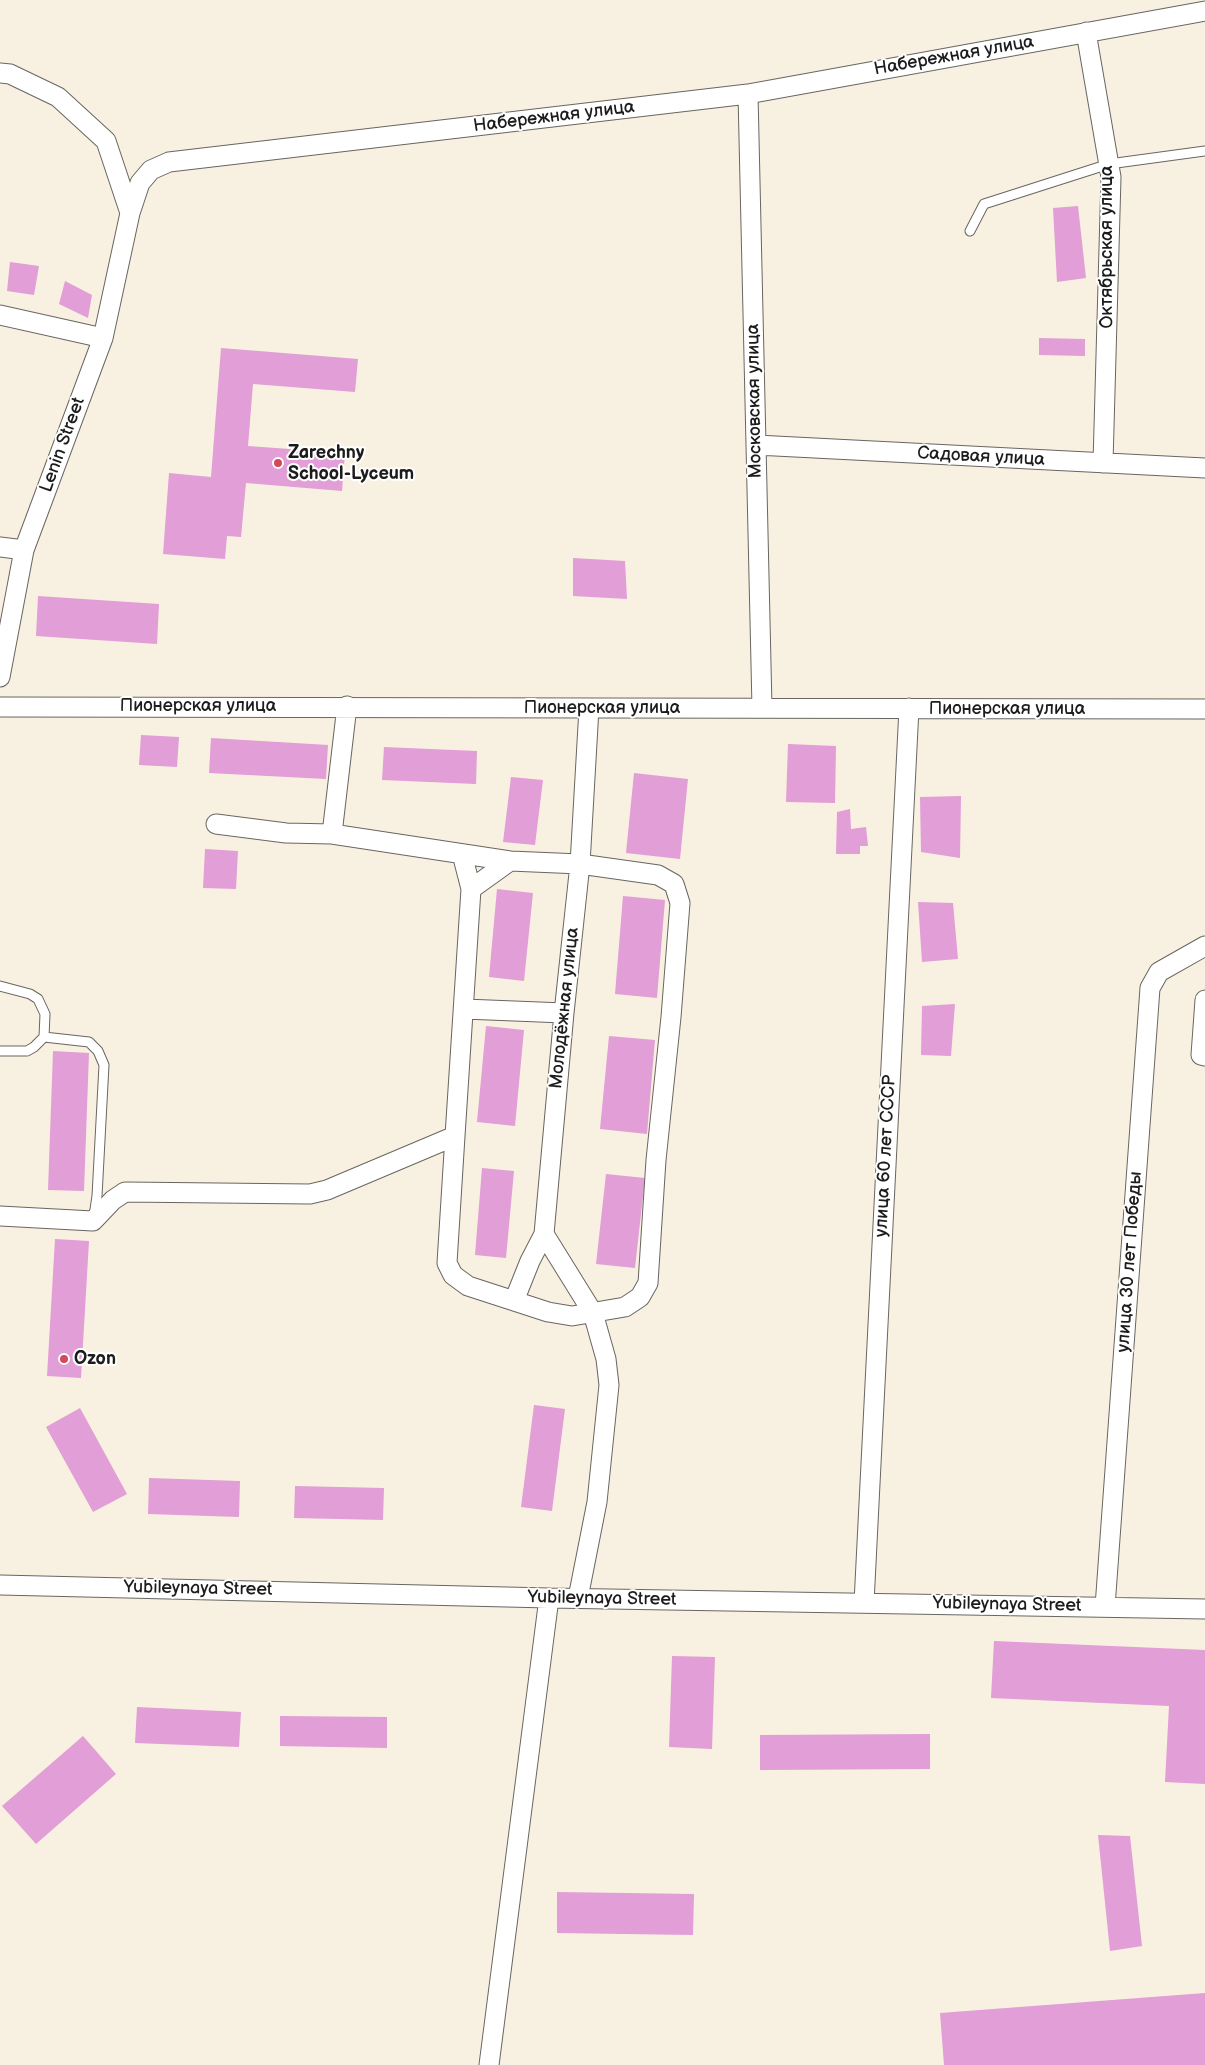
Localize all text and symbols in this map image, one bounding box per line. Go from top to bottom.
street label: Набережная улица [872,31,1036,81]
street label: Набережная улица [472,96,636,138]
street label: Октябрьская улица [1096,165,1118,329]
street label: Московская улица [743,323,767,479]
street label: Lenin Street [36,395,90,495]
place label: Zarechny School-Lyceum [288,442,414,484]
street label: Садовая улица [917,443,1045,471]
marker: Zarechny School-Lyceum [272,457,284,469]
street label: Пионерская улица [120,695,276,717]
street label: Пионерская улица [524,697,680,719]
street label: Пионерская улица [929,698,1085,720]
street label: Молодёжная улица [546,926,584,1090]
street label: улица 60 лет СССР [871,1074,901,1238]
street label: улица 30 лет Победы [1113,1171,1147,1353]
place label: Ozon [74,1348,116,1370]
marker: Ozon [58,1353,70,1365]
street label: Yubileynaya Street [123,1577,273,1601]
street label: Yubileynaya Street [527,1587,677,1611]
street label: Yubileynaya Street [932,1593,1082,1617]

